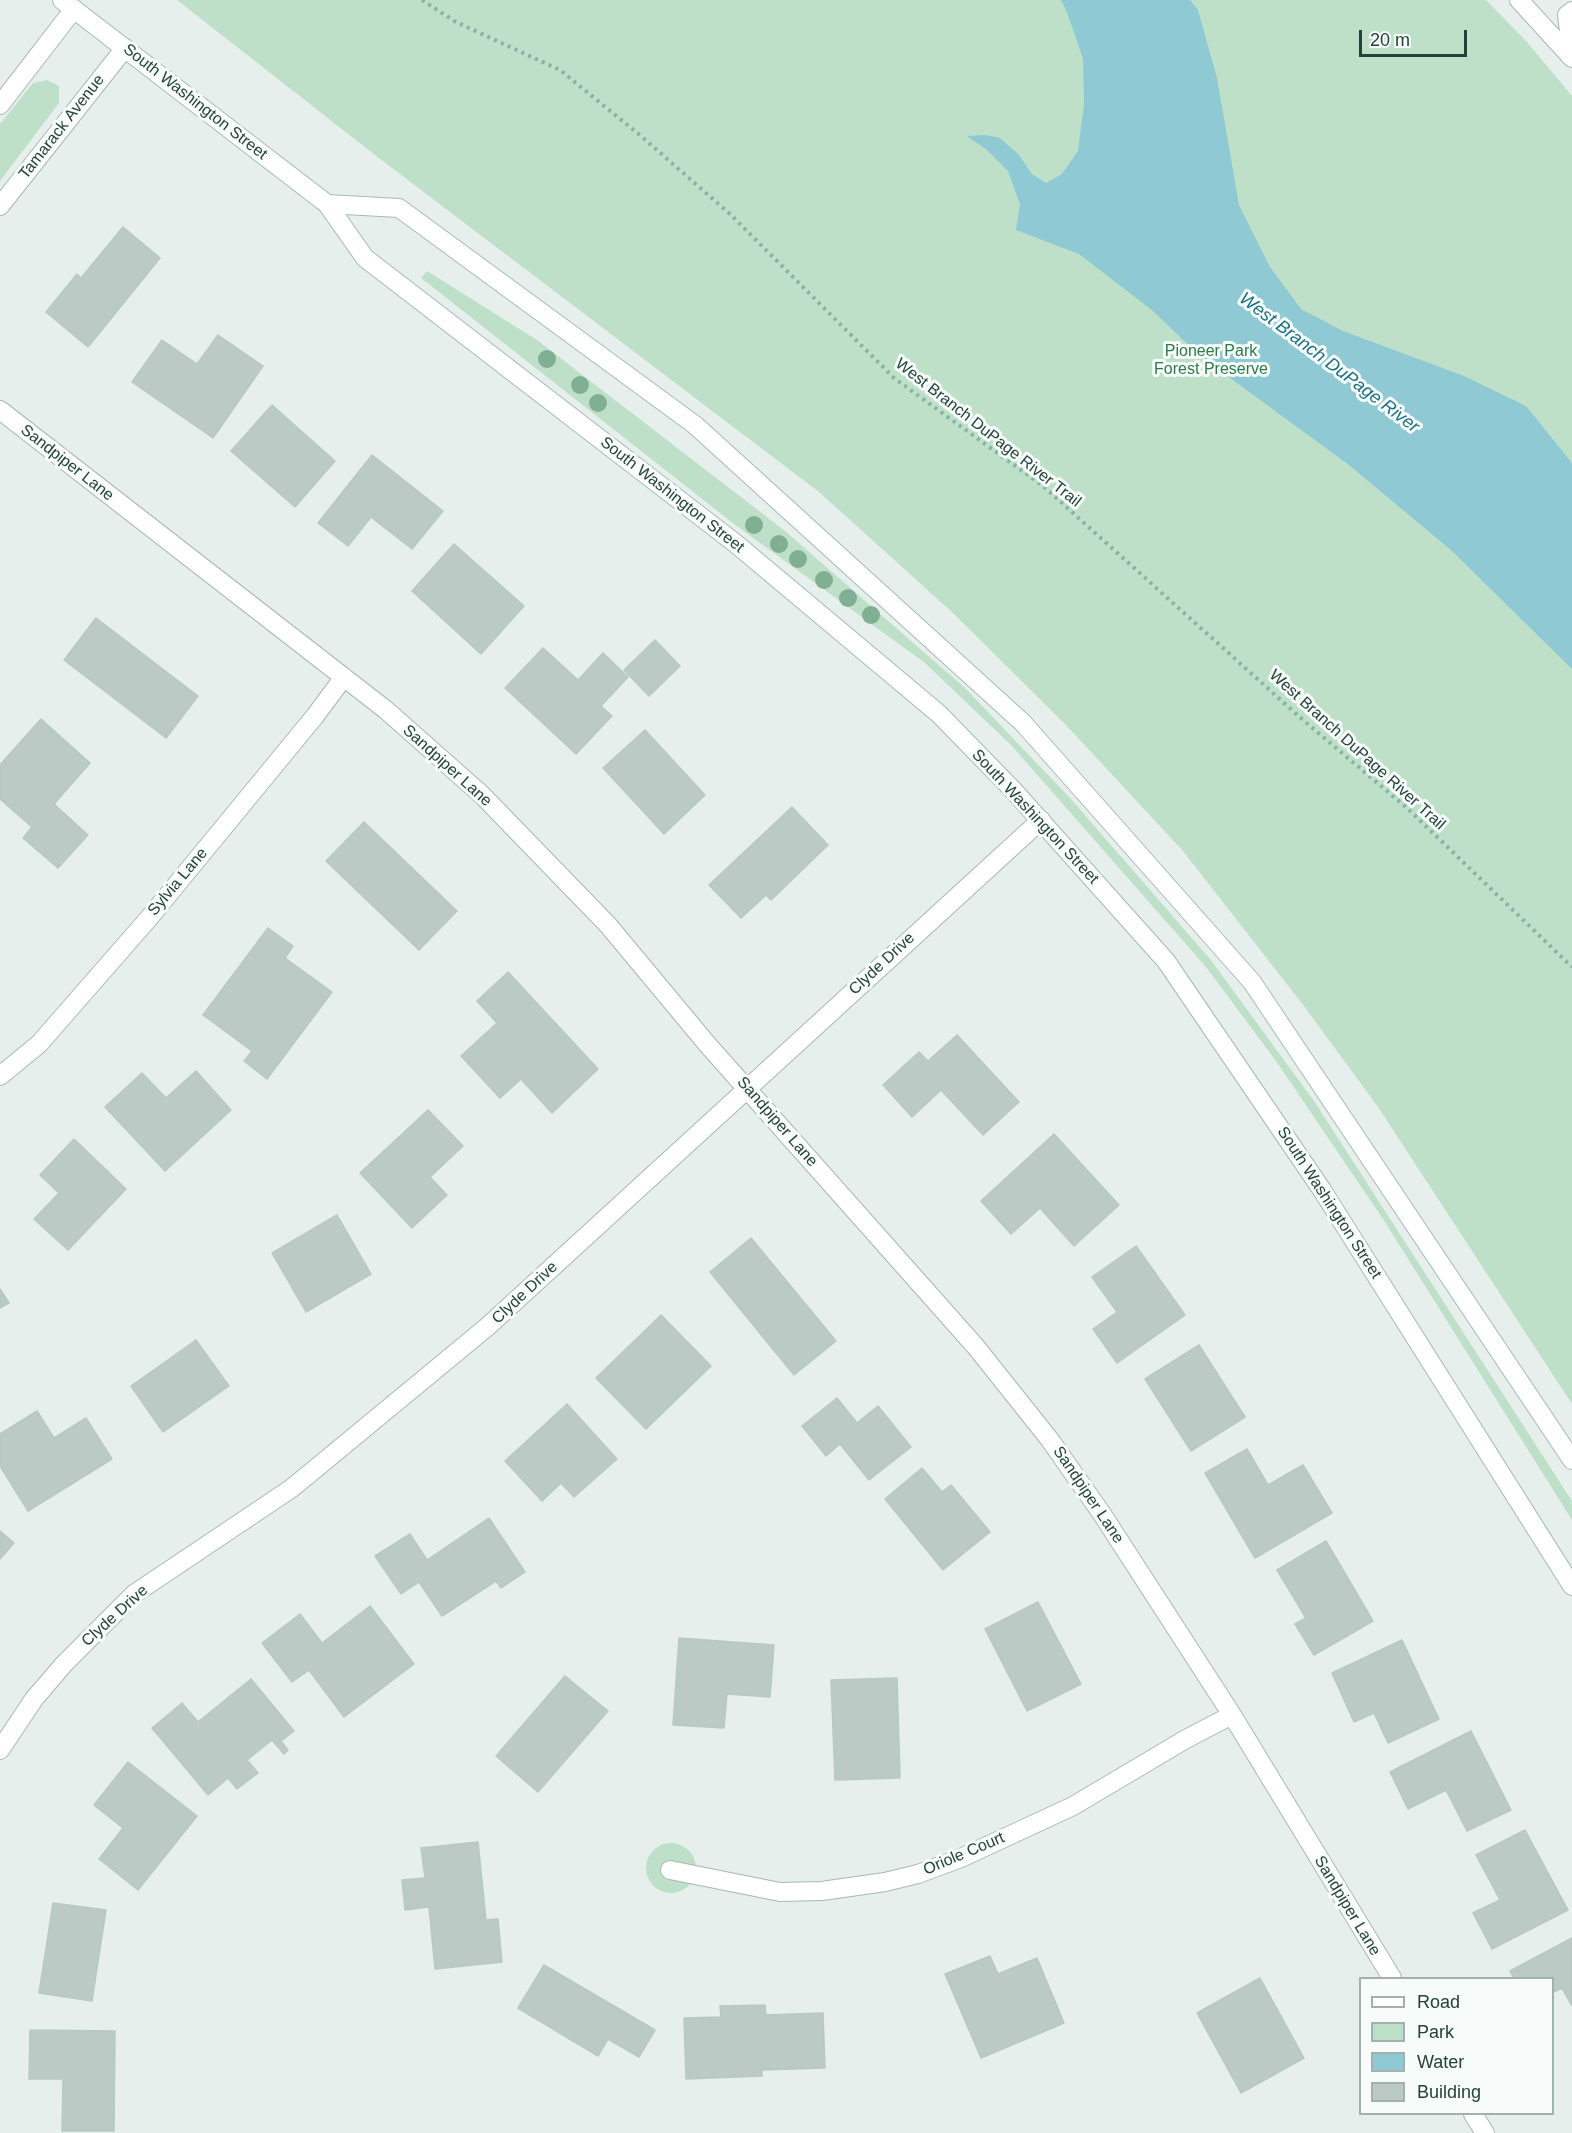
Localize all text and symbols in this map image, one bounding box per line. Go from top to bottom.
scale bar [1362,18,1470,56]
text: 20 m [1370,30,1410,50]
street label: South Washington Street [119,40,271,164]
street label: Tamarack Avenue [15,71,109,183]
water label: West Branch DuPage River [1235,288,1423,438]
park label: Pioneer Park Forest Preserve [1154,342,1268,380]
street label: West Branch DuPage River Trail [891,355,1085,511]
street label: Sandpiper Lane [17,421,117,505]
street label: South Washington Street [596,433,748,557]
street label: West Branch DuPage River Trail [1265,666,1449,834]
street label: Sandpiper Lane [399,721,495,811]
street label: South Washington Street [968,746,1102,888]
street label: Sylvia Lane [144,844,212,920]
street label: Clyde Drive [845,929,919,999]
street label: Sandpiper Lane [733,1073,821,1171]
street label: South Washington Street [1273,1123,1385,1283]
street label: Clyde Drive [488,1258,562,1328]
street label: Sandpiper Lane [1048,1443,1128,1547]
street label: Clyde Drive [78,1581,152,1651]
street label: Oriole Court [921,1828,1007,1880]
street label: Sandpiper Lane [1310,1853,1384,1959]
legend [1359,1977,1554,2115]
text: Road [1417,1992,1460,2012]
text: Park [1417,2022,1454,2042]
text: Water [1417,2052,1464,2072]
text: Building [1417,2082,1481,2102]

